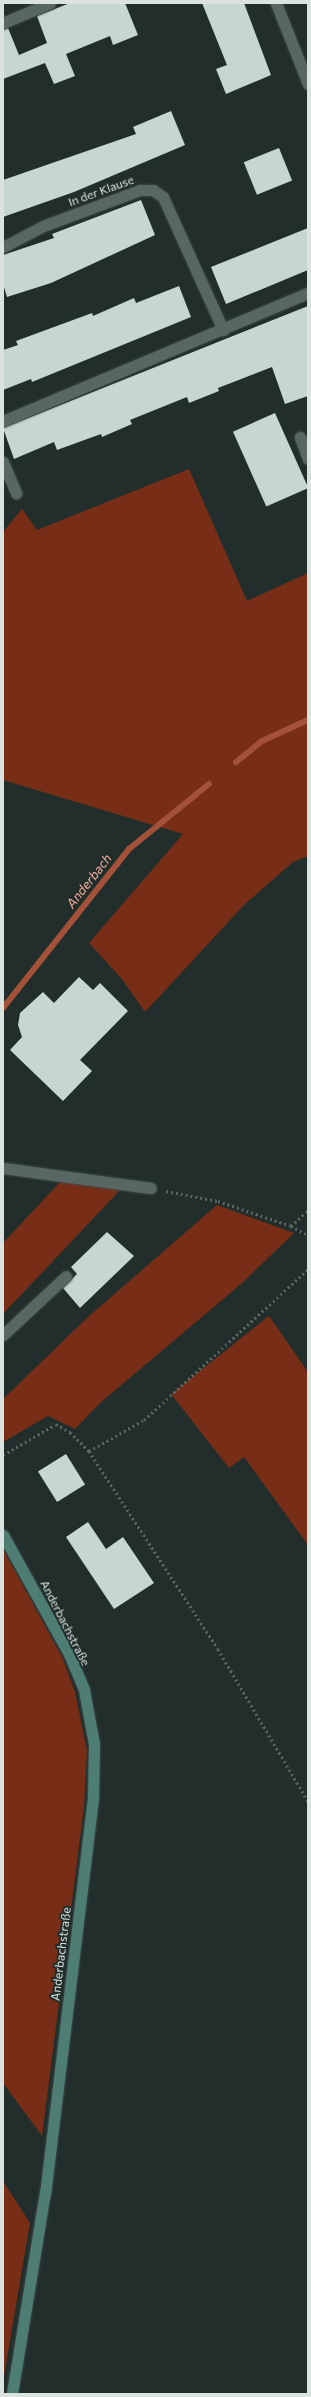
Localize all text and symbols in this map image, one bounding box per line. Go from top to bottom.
street label: In der Klause [66,172,136,210]
water label: Anderbach [63,851,115,911]
street label: Anderbachstraße [37,1578,93,1668]
street label: Anderbachstraße [48,1906,74,2002]

